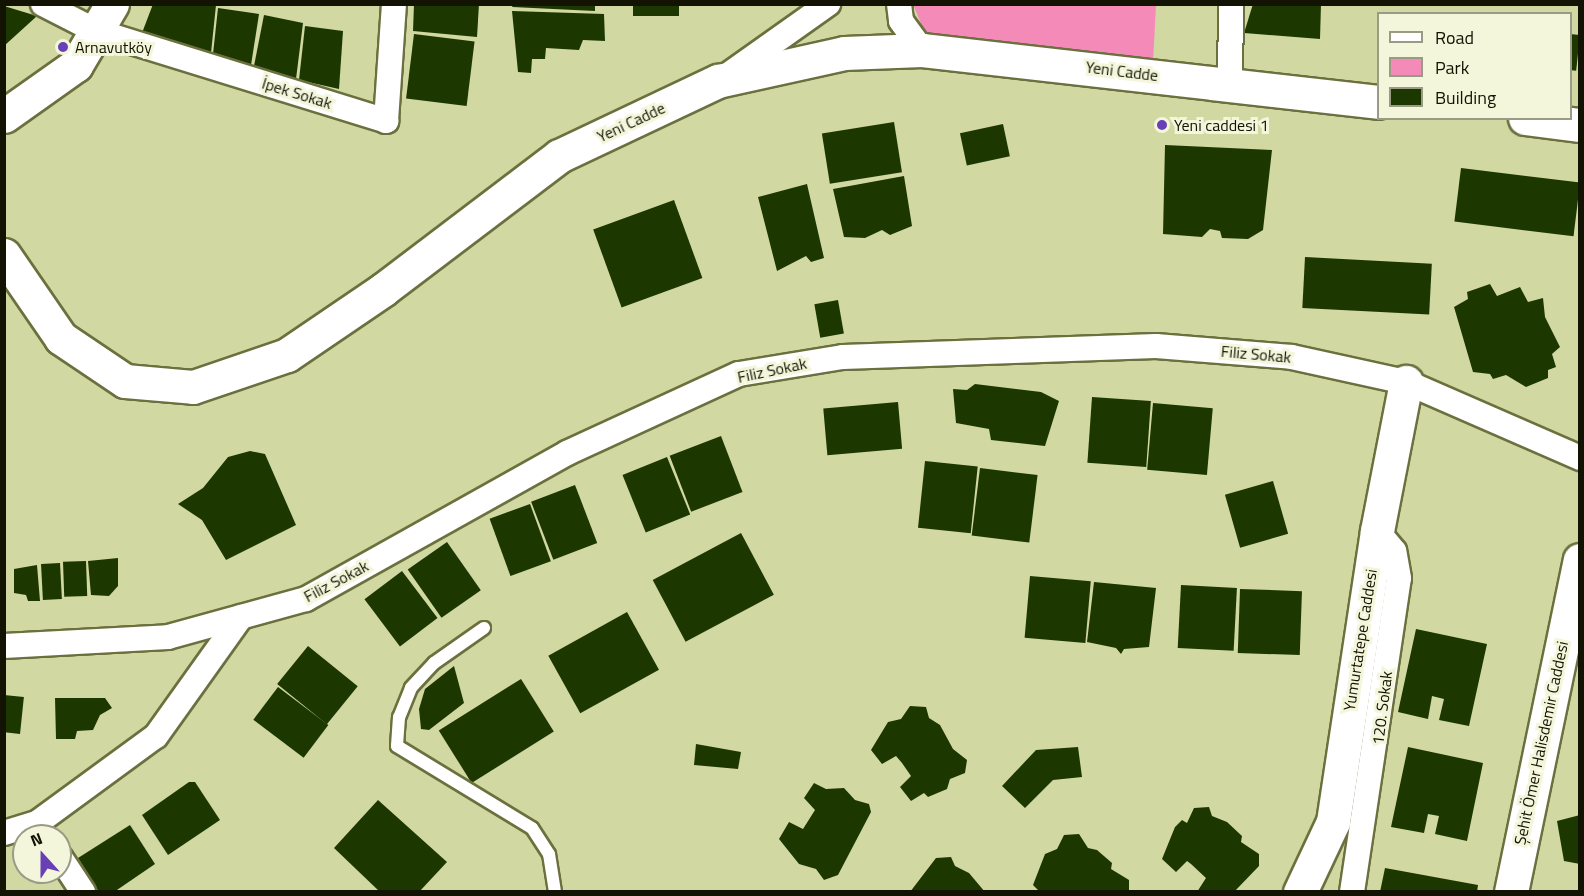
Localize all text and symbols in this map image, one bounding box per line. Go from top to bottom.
legend [1377,12,1572,120]
text: Road [1435,24,1474,51]
place label: Arnavutköy [75,37,152,57]
marker: Arnavutköy [56,40,70,54]
text: Park [1435,54,1469,81]
street label: Yeni Cadde [1085,57,1159,85]
street label: İpek Sokak [260,73,334,113]
text: Building [1435,84,1496,111]
street label: Yeni Cadde [594,98,668,146]
place label: Yeni caddesi 1 [1174,115,1269,135]
marker: Yeni caddesi 1 [1155,118,1169,132]
street label: Filiz Sokak [1220,341,1292,367]
street label: Filiz Sokak [736,353,808,387]
street label: Filiz Sokak [300,556,372,606]
street label: Yumurtatepe Caddesi [1339,568,1381,712]
street label: Şehit Ömer Halisdemir Caddesi [1510,639,1572,847]
street label: 120. Sokak [1368,670,1396,746]
north arrow [12,824,72,884]
text: N [27,826,46,852]

